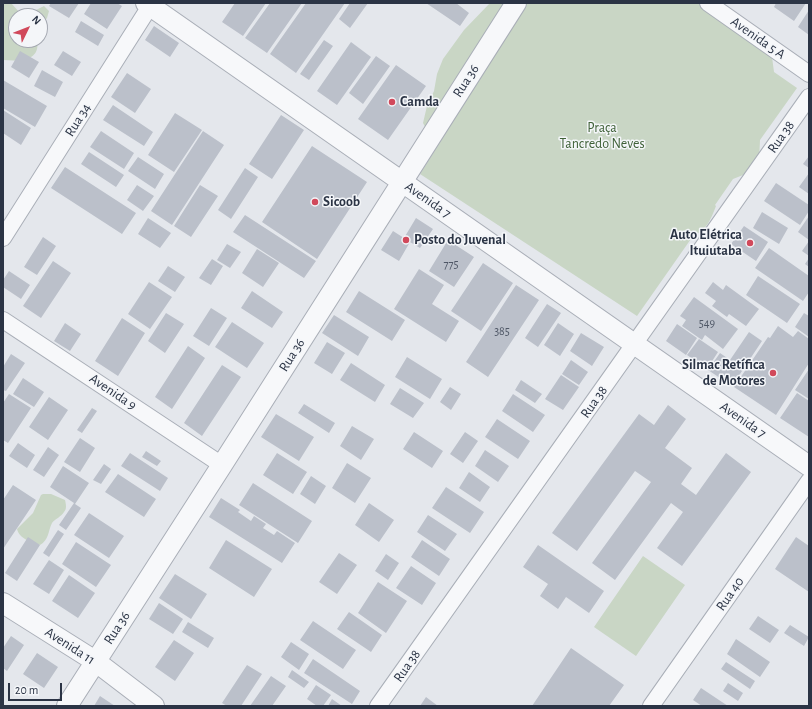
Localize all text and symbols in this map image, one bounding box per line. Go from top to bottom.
north arrow [8,8,48,48]
street label: Avenida 5 A [727,13,789,63]
text: N [30,14,43,27]
street label: Rua 36 [449,61,483,101]
place label: Camda [400,94,439,110]
marker: Camda [387,97,397,107]
street label: Rua 34 [61,100,95,140]
street label: Rua 38 [764,118,798,156]
park label: Praça Tancredo Neves [559,120,645,152]
street label: Avenida 7 [402,178,454,222]
place label: Sicoob [323,194,360,210]
marker: Sicoob [310,197,320,207]
place label: Auto Elétrica Ituiutaba [670,227,742,260]
place label: Posto do Juvenal [414,232,506,248]
marker: Posto do Juvenal [401,235,411,245]
marker: Auto Elétrica Ituiutaba [745,238,755,248]
house number: 775 [443,257,459,271]
house number: 549 [699,316,715,330]
house number: 385 [494,324,510,338]
street label: Rua 36 [275,335,309,375]
place label: Silmac Retífica de Motores [682,357,765,390]
marker: Silmac Retífica de Motores [768,368,778,378]
street label: Avenida 9 [86,370,140,414]
street label: Rua 38 [577,383,611,421]
street label: Avenida 7 [717,398,769,442]
street label: Rua 40 [712,574,748,614]
street label: Rua 36 [100,608,134,648]
street label: Avenida 11 [42,624,98,668]
street label: Rua 38 [390,647,424,685]
scale bar [10,675,64,701]
text: 20 m [15,684,38,696]

